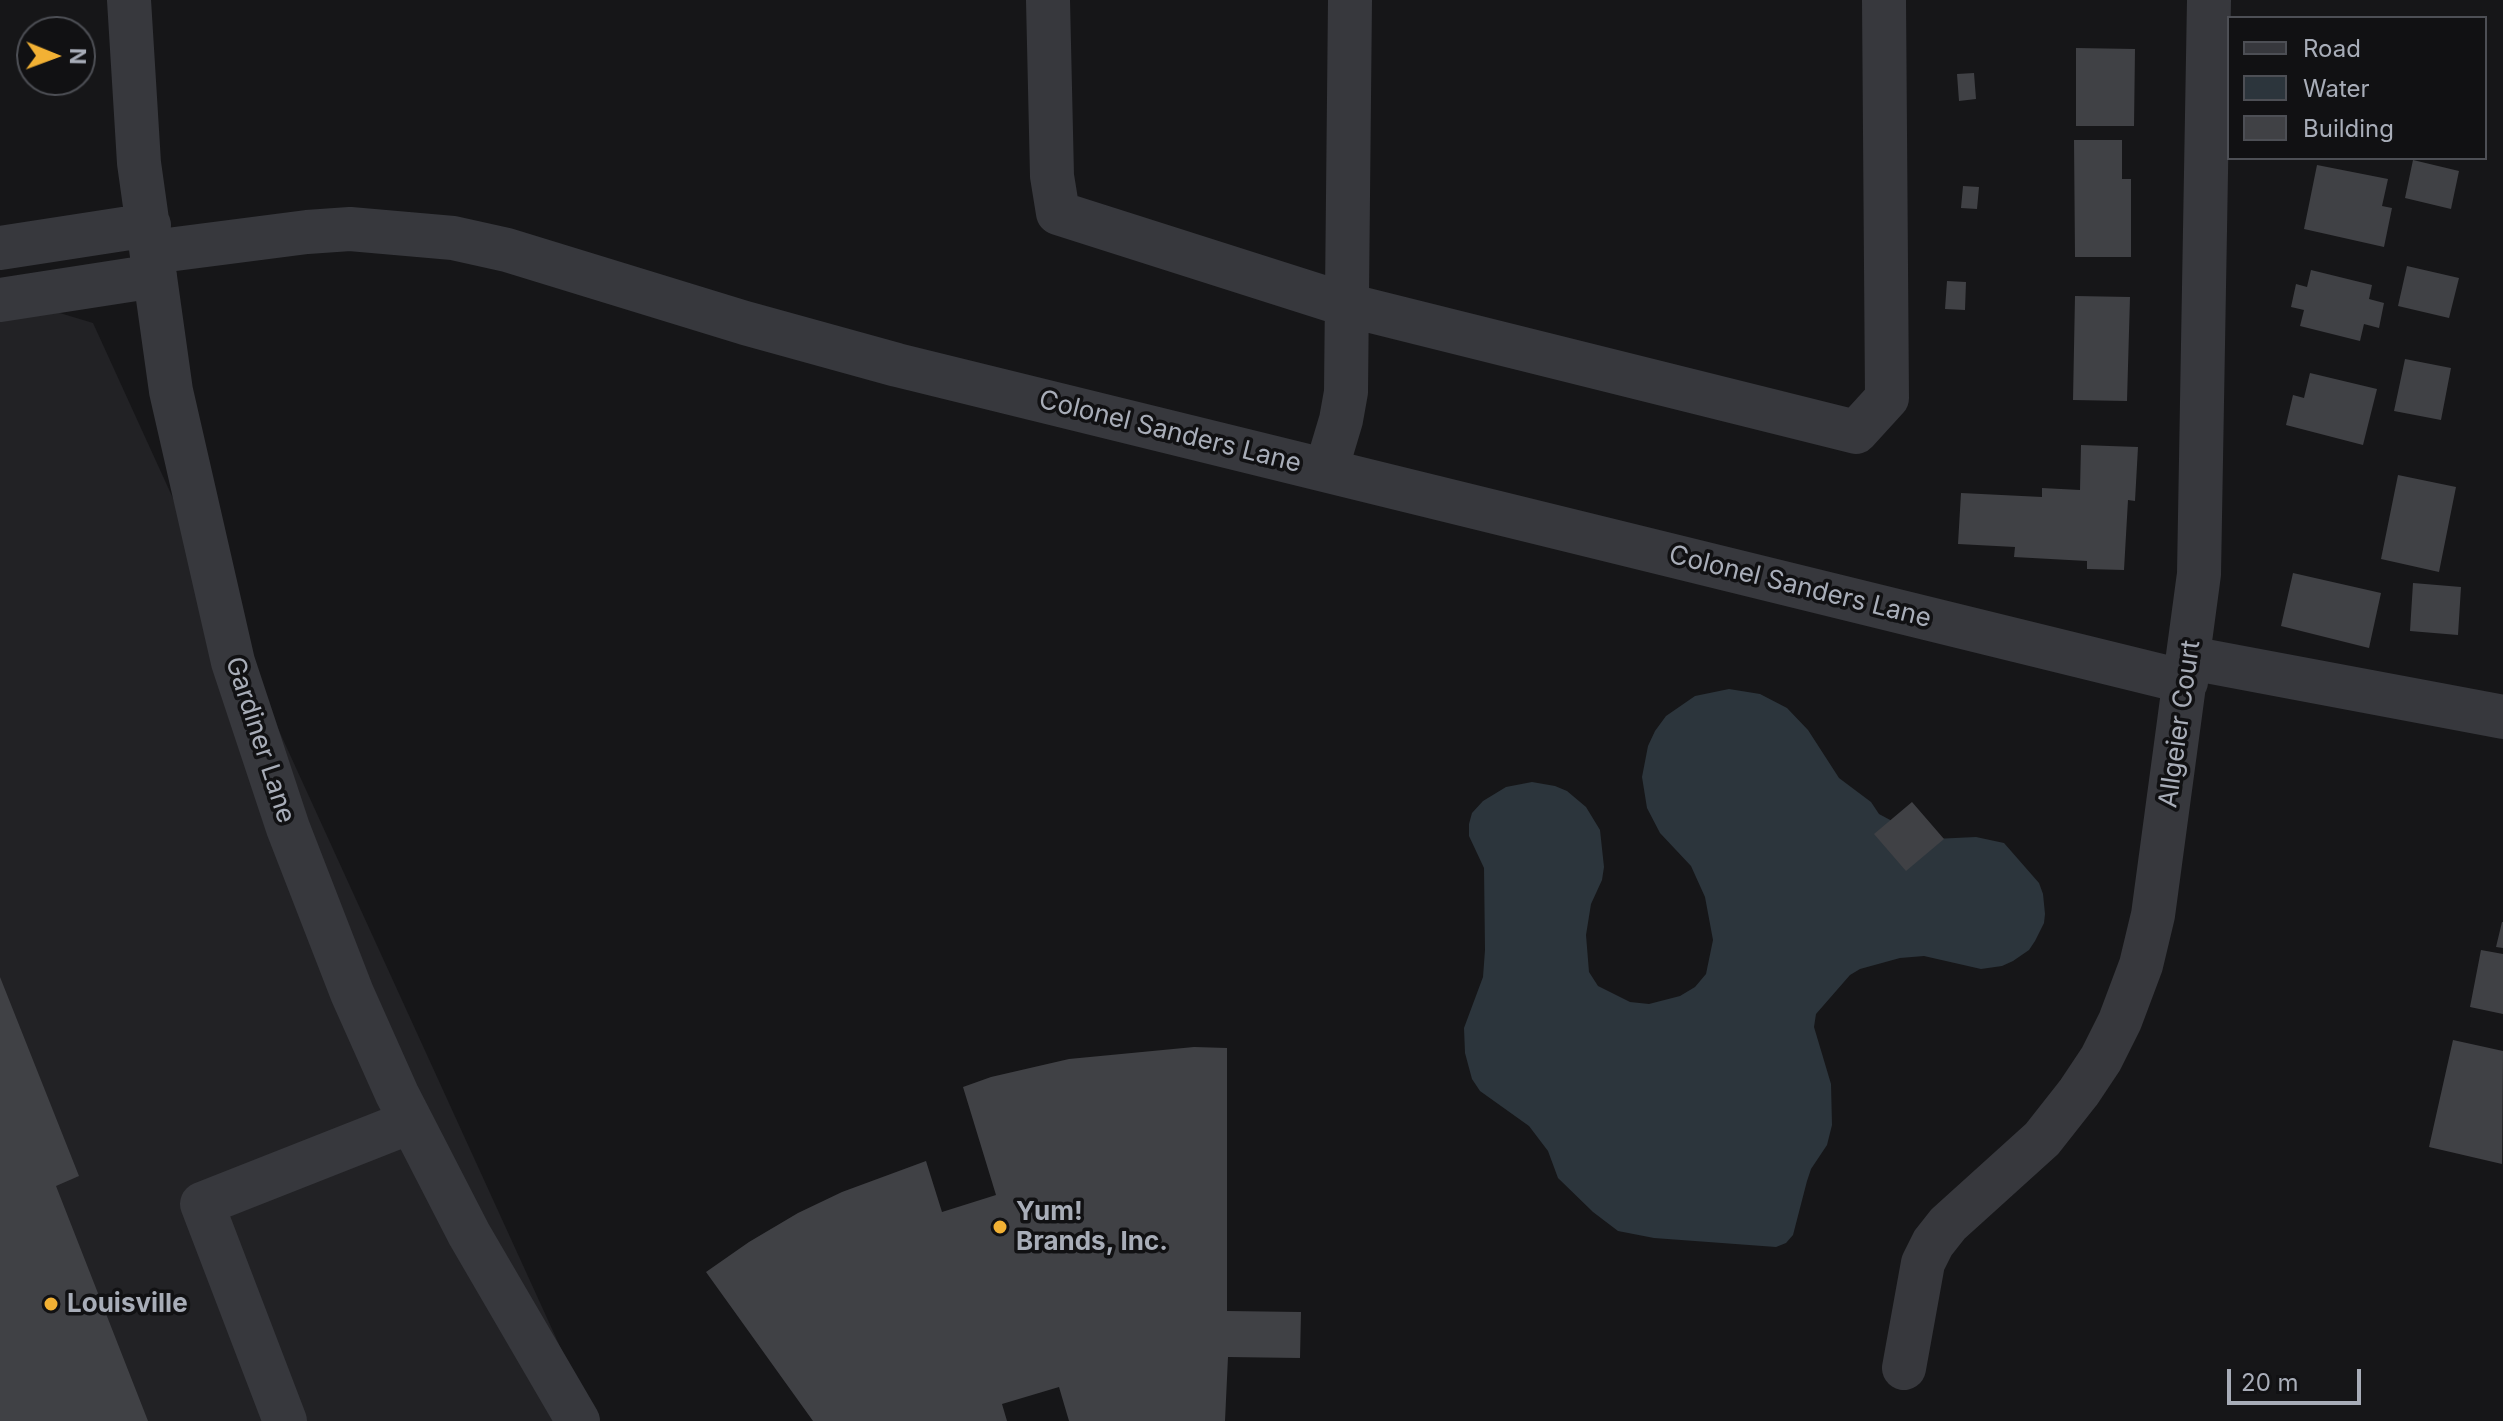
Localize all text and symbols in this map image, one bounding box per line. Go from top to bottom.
north arrow [16,16,96,96]
legend [2227,16,2487,160]
text: Road [2303,34,2361,63]
text: N [65,48,91,65]
text: Water [2303,74,2370,103]
text: Building [2303,114,2394,143]
street label: Colonel Sanders Lane [1036,384,1304,480]
street label: Colonel Sanders Lane [1666,539,1934,635]
street label: Allgeier Court [2153,638,2207,810]
street label: Gardiner Lane [218,653,302,827]
place label: Yum! Brands, Inc. [1016,1196,1168,1258]
marker: Yum! Brands, Inc. [991,1218,1009,1236]
place label: Louisville [67,1288,188,1320]
marker: Louisville [42,1295,60,1313]
scale bar [2231,1353,2365,1403]
text: 20 m [2241,1368,2299,1397]

